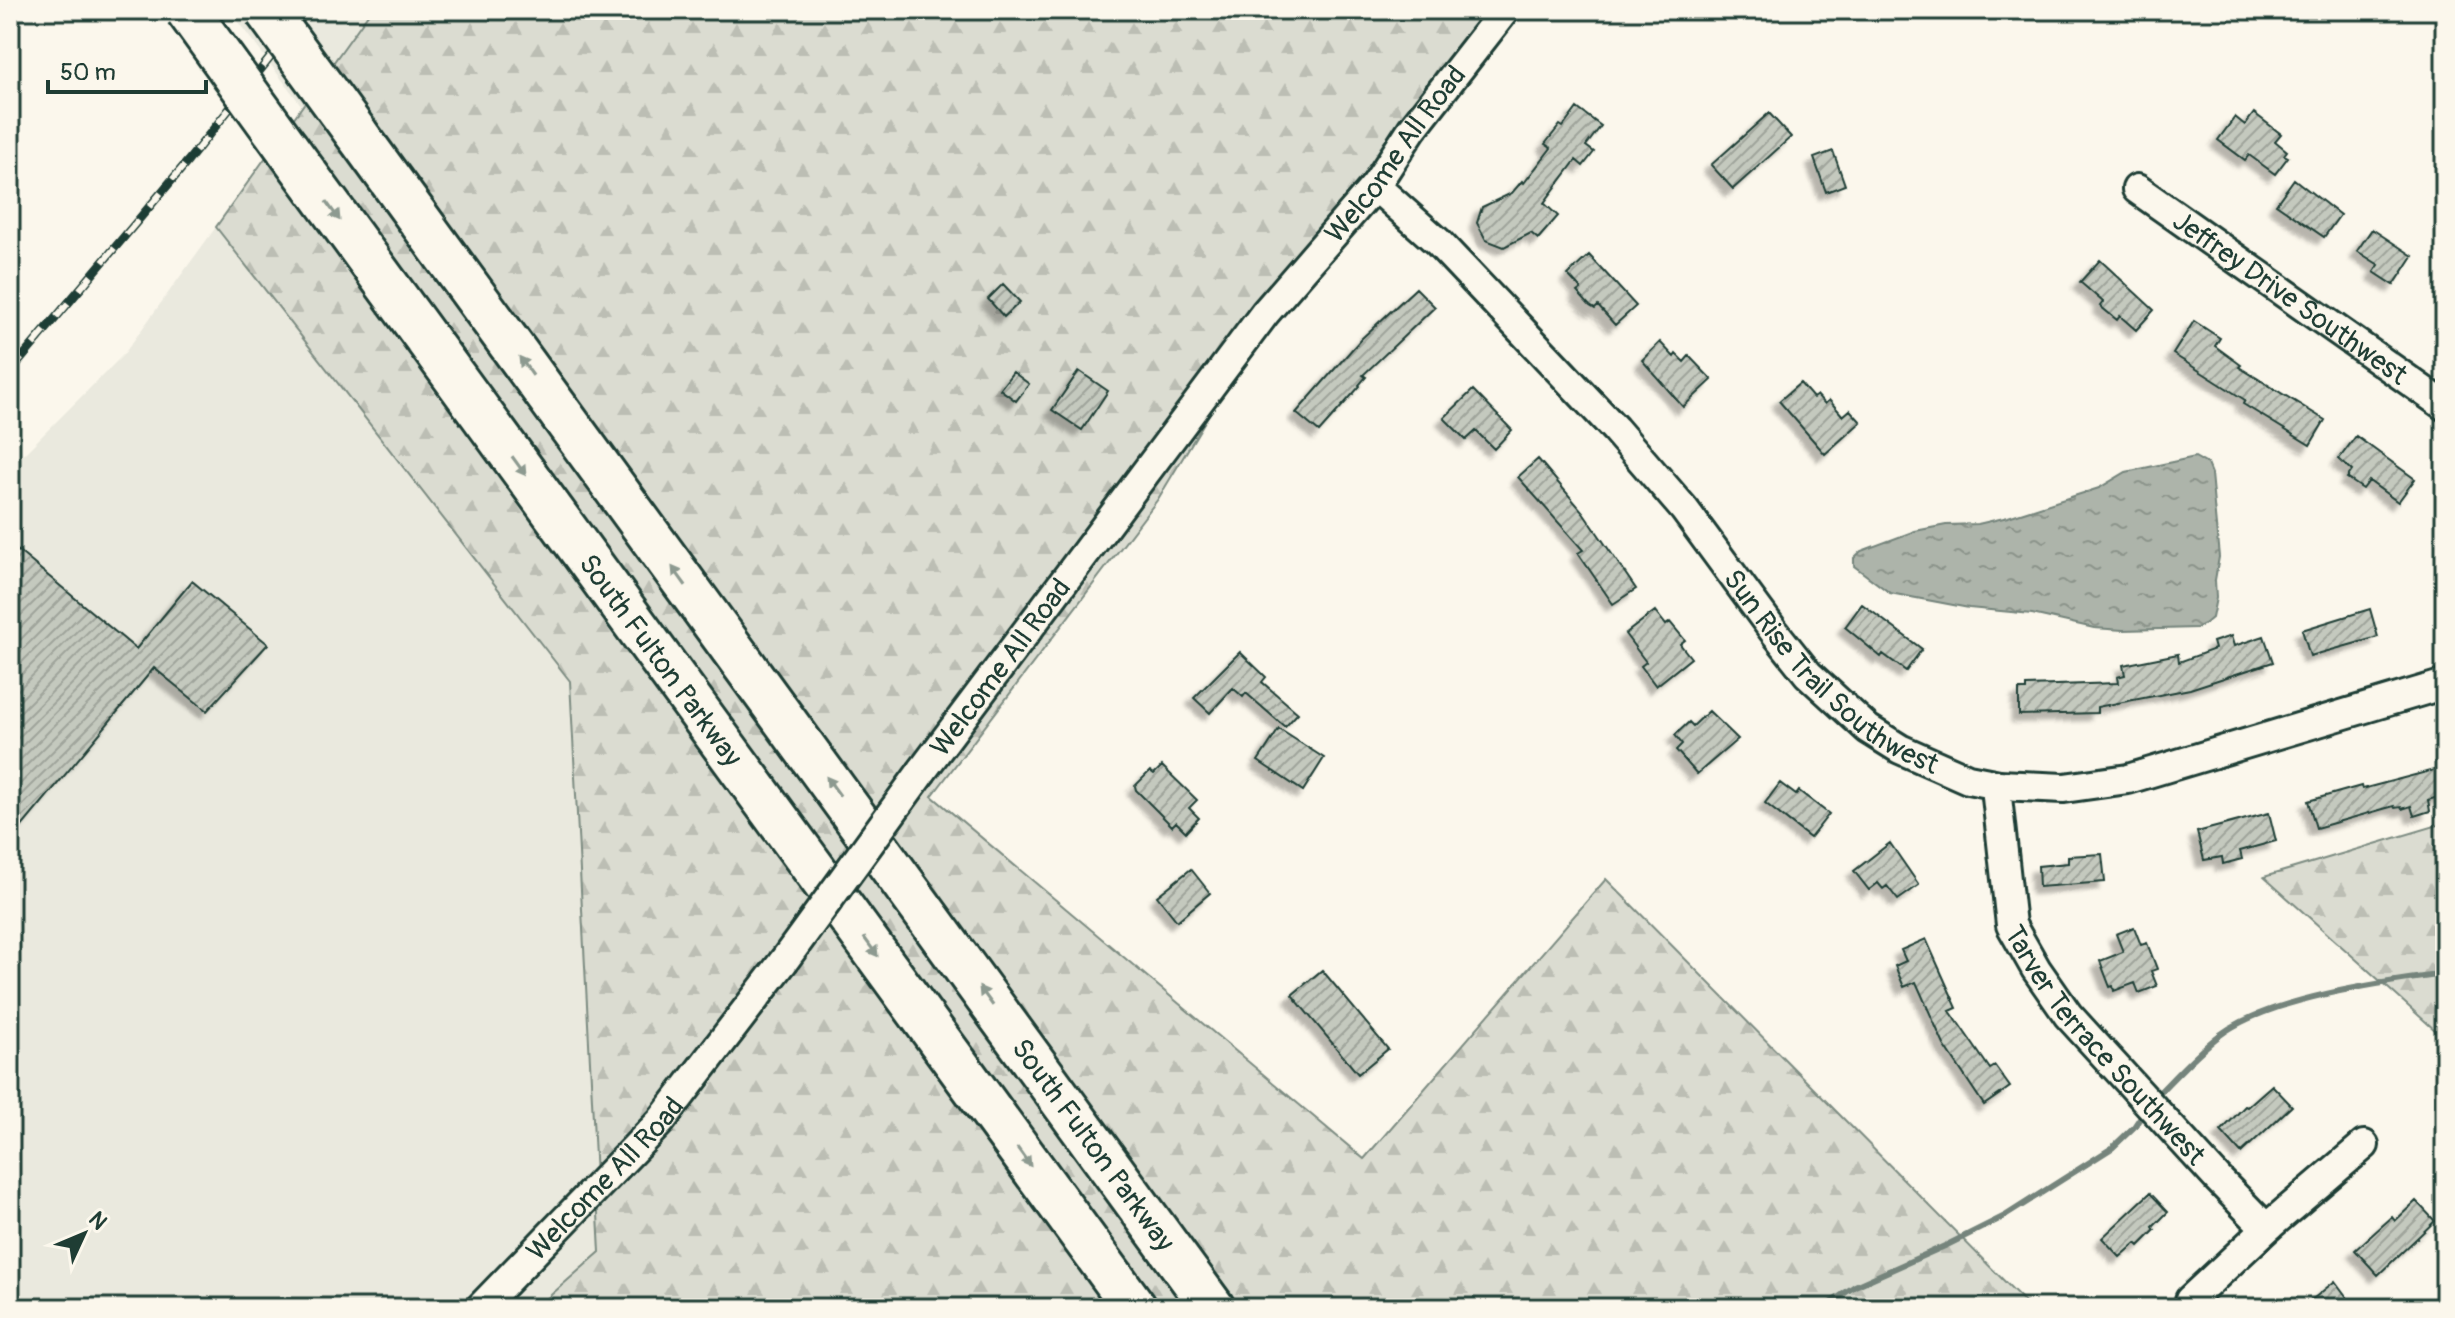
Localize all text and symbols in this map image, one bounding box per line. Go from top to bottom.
scale bar [48,44,206,94]
text: 50 m [60,58,116,87]
street label: Welcome All Road [1318,59,1474,250]
one-way arrow [325,200,340,221]
street label: Jeffrey Drive Southwest [2166,204,2415,394]
one-way arrow [519,356,534,377]
one-way arrow [511,455,527,476]
street label: South Fulton Parkway [571,548,749,774]
street label: Sun Rise Trail Southwest [1715,563,1945,783]
one-way arrow [672,566,687,587]
street label: Welcome All Road [923,572,1079,764]
one-way arrow [825,776,841,797]
street label: Tarver Terrace Southwest [1996,919,2213,1174]
one-way arrow [863,936,879,958]
one-way arrow [979,986,994,1007]
street label: South Fulton Parkway [1003,1032,1182,1259]
street label: Welcome All Road [520,1090,692,1268]
one-way arrow [1016,1147,1032,1167]
north arrow [44,1194,124,1274]
text: N [82,1206,113,1236]

